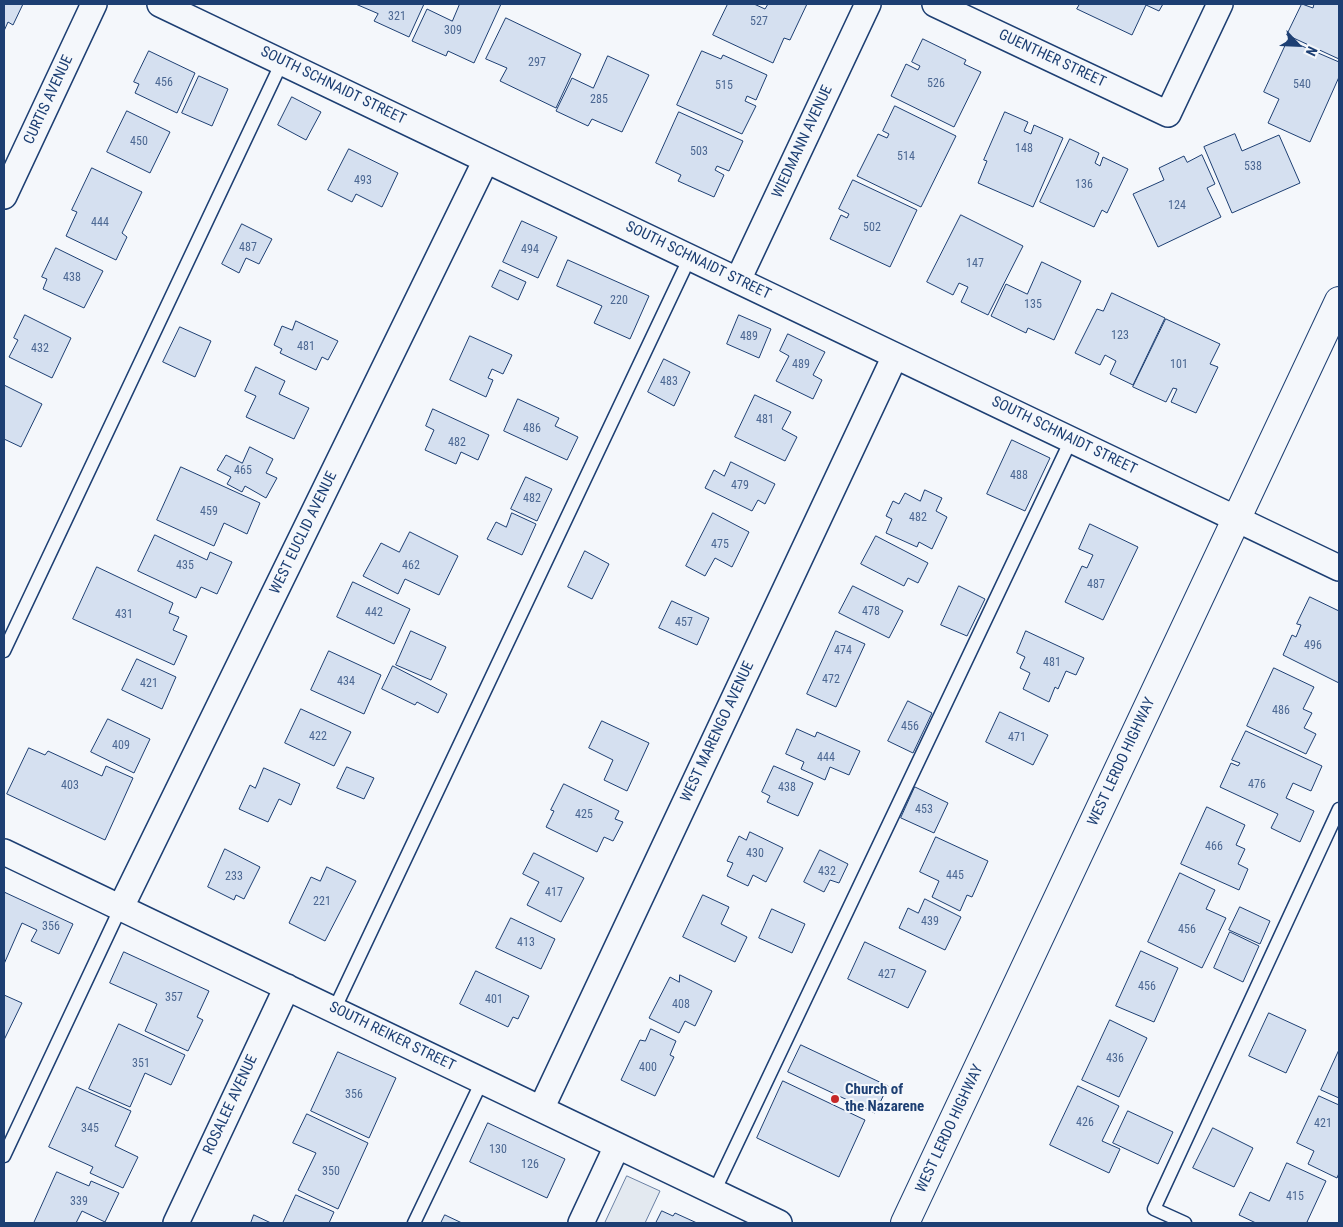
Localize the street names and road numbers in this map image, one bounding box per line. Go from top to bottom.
street label: GUENTHER STREET [996,26,1108,92]
street label: SOUTH SCHNAIDT STREET [258,43,408,129]
street label: CURTIS AVENUE [21,53,77,147]
street label: WIEDMANN AVENUE [769,83,837,201]
street label: SOUTH SCHNAIDT STREET [623,218,773,304]
street label: SOUTH SCHNAIDT STREET [989,393,1139,479]
street label: WEST EUCLID AVENUE [266,469,342,597]
street label: WEST MARENGO AVENUE [677,659,759,805]
street label: WEST LERDO HIGHWAY [1084,695,1160,829]
street label: SOUTH REIKER STREET [326,999,458,1075]
street label: ROSALEE AVENUE [200,1052,262,1158]
street label: WEST LERDO HIGHWAY [912,1062,988,1196]

